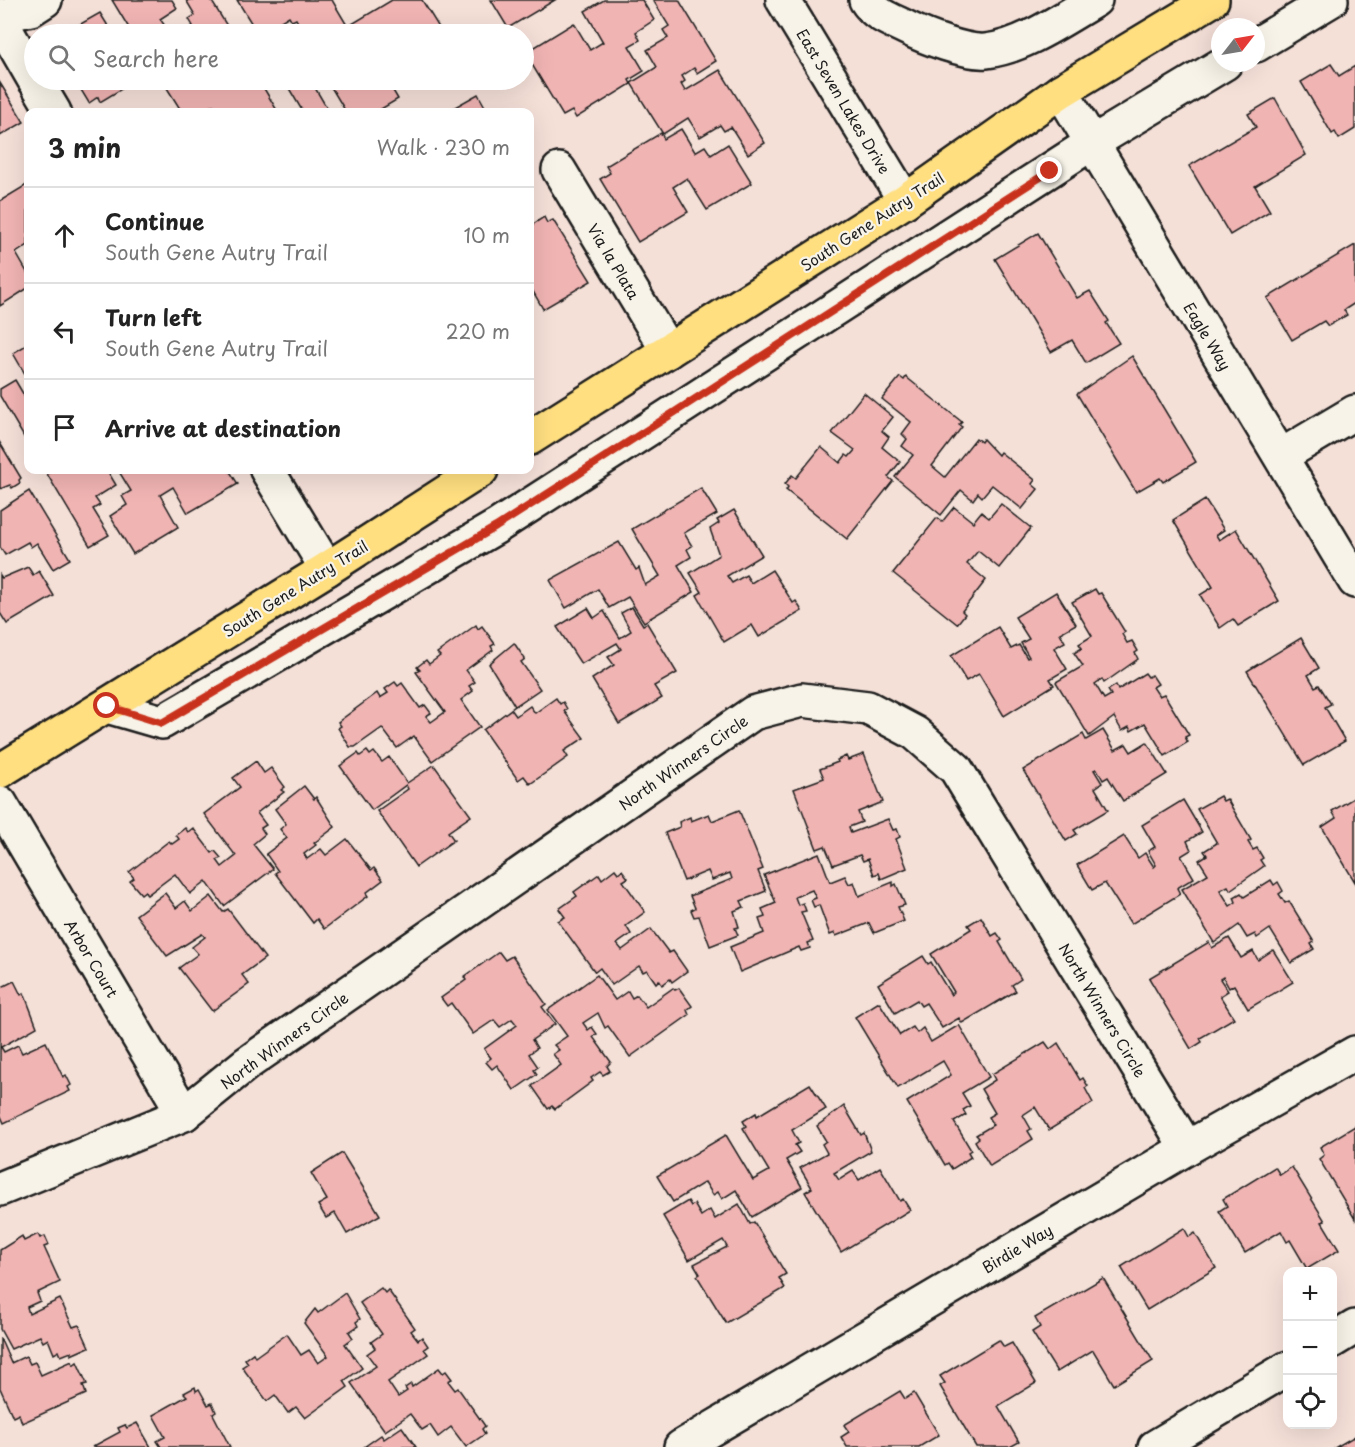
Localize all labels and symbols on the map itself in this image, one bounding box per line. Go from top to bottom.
north arrow [1211,18,1265,72]
street label: East Seven Lakes Drive [791,24,897,178]
route end [1036,157,1062,183]
street label: South Gene Autry Trail [796,166,948,276]
street label: Via la Plata [582,219,646,304]
street label: Eagle Way [1179,298,1237,374]
street label: South Gene Autry Trail [218,534,372,642]
route start [93,692,119,718]
street label: North Winners Circle [614,709,752,815]
street label: Arbor Court [60,915,124,1001]
street label: North Winners Circle [1054,938,1152,1082]
street label: North Winners Circle [215,986,353,1094]
street label: Birdie Way [977,1218,1057,1278]

